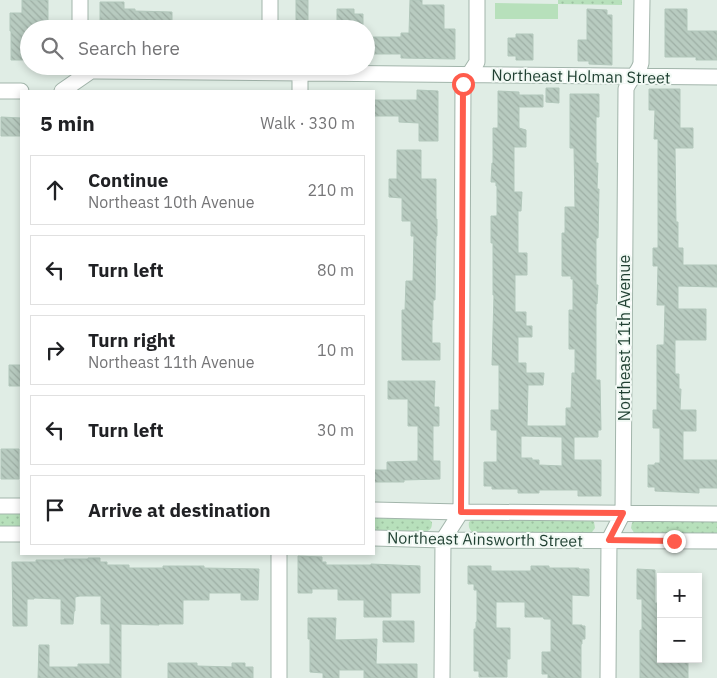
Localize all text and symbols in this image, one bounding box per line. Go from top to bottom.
search box [20,20,375,75]
icon: search [38,34,66,62]
text: Search here [78,36,180,60]
street label: Northeast Holman Street [491,64,671,88]
route start [452,73,475,96]
text: 5 min [40,109,95,137]
text: Walk · 330 m [260,113,355,133]
text: Continue [88,168,168,192]
icon: ahead [41,176,69,204]
text: 210 m [307,180,354,200]
text: Northeast 10th Avenue [88,192,254,212]
street label: Northeast 11th Avenue [614,255,634,421]
icon: left [41,256,69,284]
text: Turn left [88,258,164,282]
text: 80 m [317,260,354,280]
text: Turn right [88,328,175,352]
icon: right [41,336,69,364]
text: 10 m [317,340,354,360]
text: Northeast 11th Avenue [88,352,254,372]
icon: left [41,416,69,444]
text: Turn left [88,418,164,442]
text: 30 m [317,420,354,440]
icon: arrive [41,496,69,524]
text: Arrive at destination [88,498,271,522]
street label: Northeast Ainsworth Street [387,527,583,551]
route end [663,530,686,553]
map controls [657,573,702,663]
button: + [657,573,702,618]
button: − [657,618,702,663]

